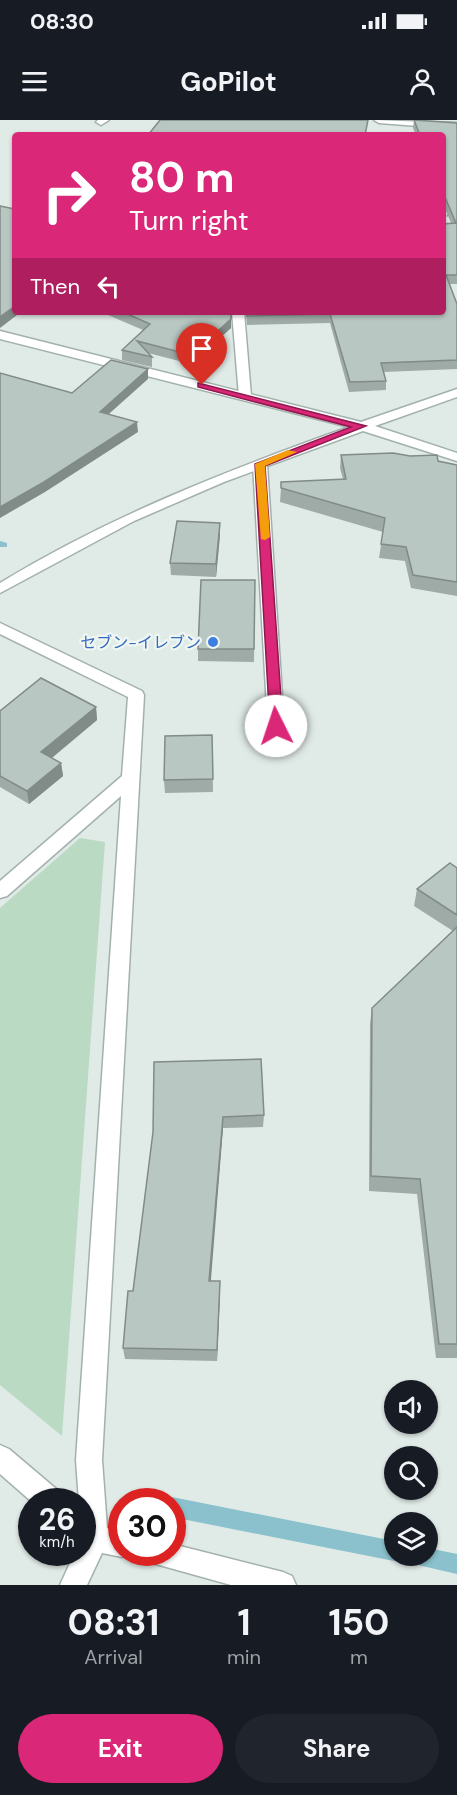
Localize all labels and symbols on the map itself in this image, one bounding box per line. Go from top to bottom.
pin [176,323,227,385]
place label: セブン-イレブン [80,632,201,653]
marker: セブン-イレブン [206,635,220,649]
position arrow [244,694,308,758]
speed limit sign: 30 [108,1488,186,1566]

